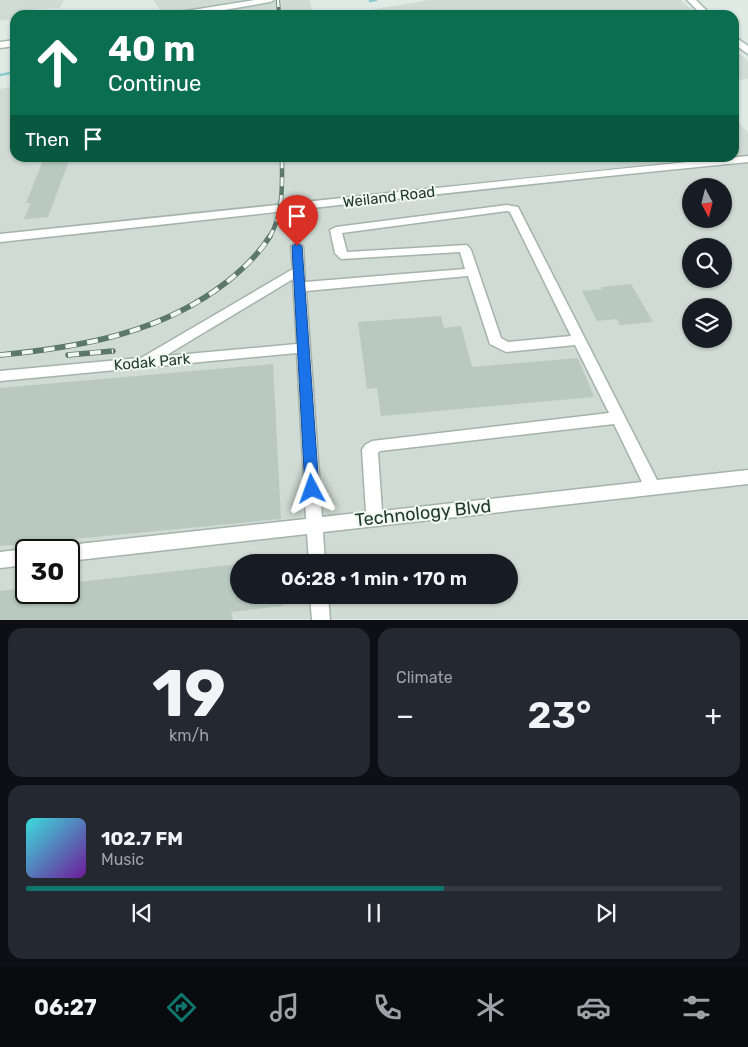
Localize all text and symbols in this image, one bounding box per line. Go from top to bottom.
text: 40 m [108,28,195,70]
icon: ahead [25,30,90,95]
text: Continue [108,70,201,97]
icon: arrive [79,125,107,153]
text: Then [25,128,69,151]
north arrow [682,178,732,228]
map controls [682,178,732,348]
street label: Weiland Road [342,182,436,212]
pin [276,195,318,246]
icon: arrive [283,202,311,230]
button: search [682,238,732,288]
button: layers [682,298,732,348]
street label: Kodak Park [113,350,191,374]
position arrow [285,462,337,514]
street label: Technology Blvd [354,495,492,531]
speed limit sign: 30 [15,539,80,604]
text: 06:28 · 1 min · 170 m [281,567,467,590]
text: 19 [152,655,226,732]
text: Climate [396,668,453,687]
text: 23° [527,692,591,738]
text: − [396,699,414,732]
text: + [705,699,722,732]
text: km/h [169,726,209,745]
text: 102.7 FM [101,827,183,850]
text: Music [101,850,144,869]
icon: previous [128,899,156,927]
icon: pause [360,899,388,927]
icon: next [592,899,620,927]
icon: directions [164,990,199,1025]
icon: music [267,990,302,1025]
icon: phone [370,990,405,1025]
icon: climate [473,990,508,1025]
icon: car [576,990,611,1025]
icon: filters [679,990,714,1025]
text: 06:27 [34,994,97,1021]

